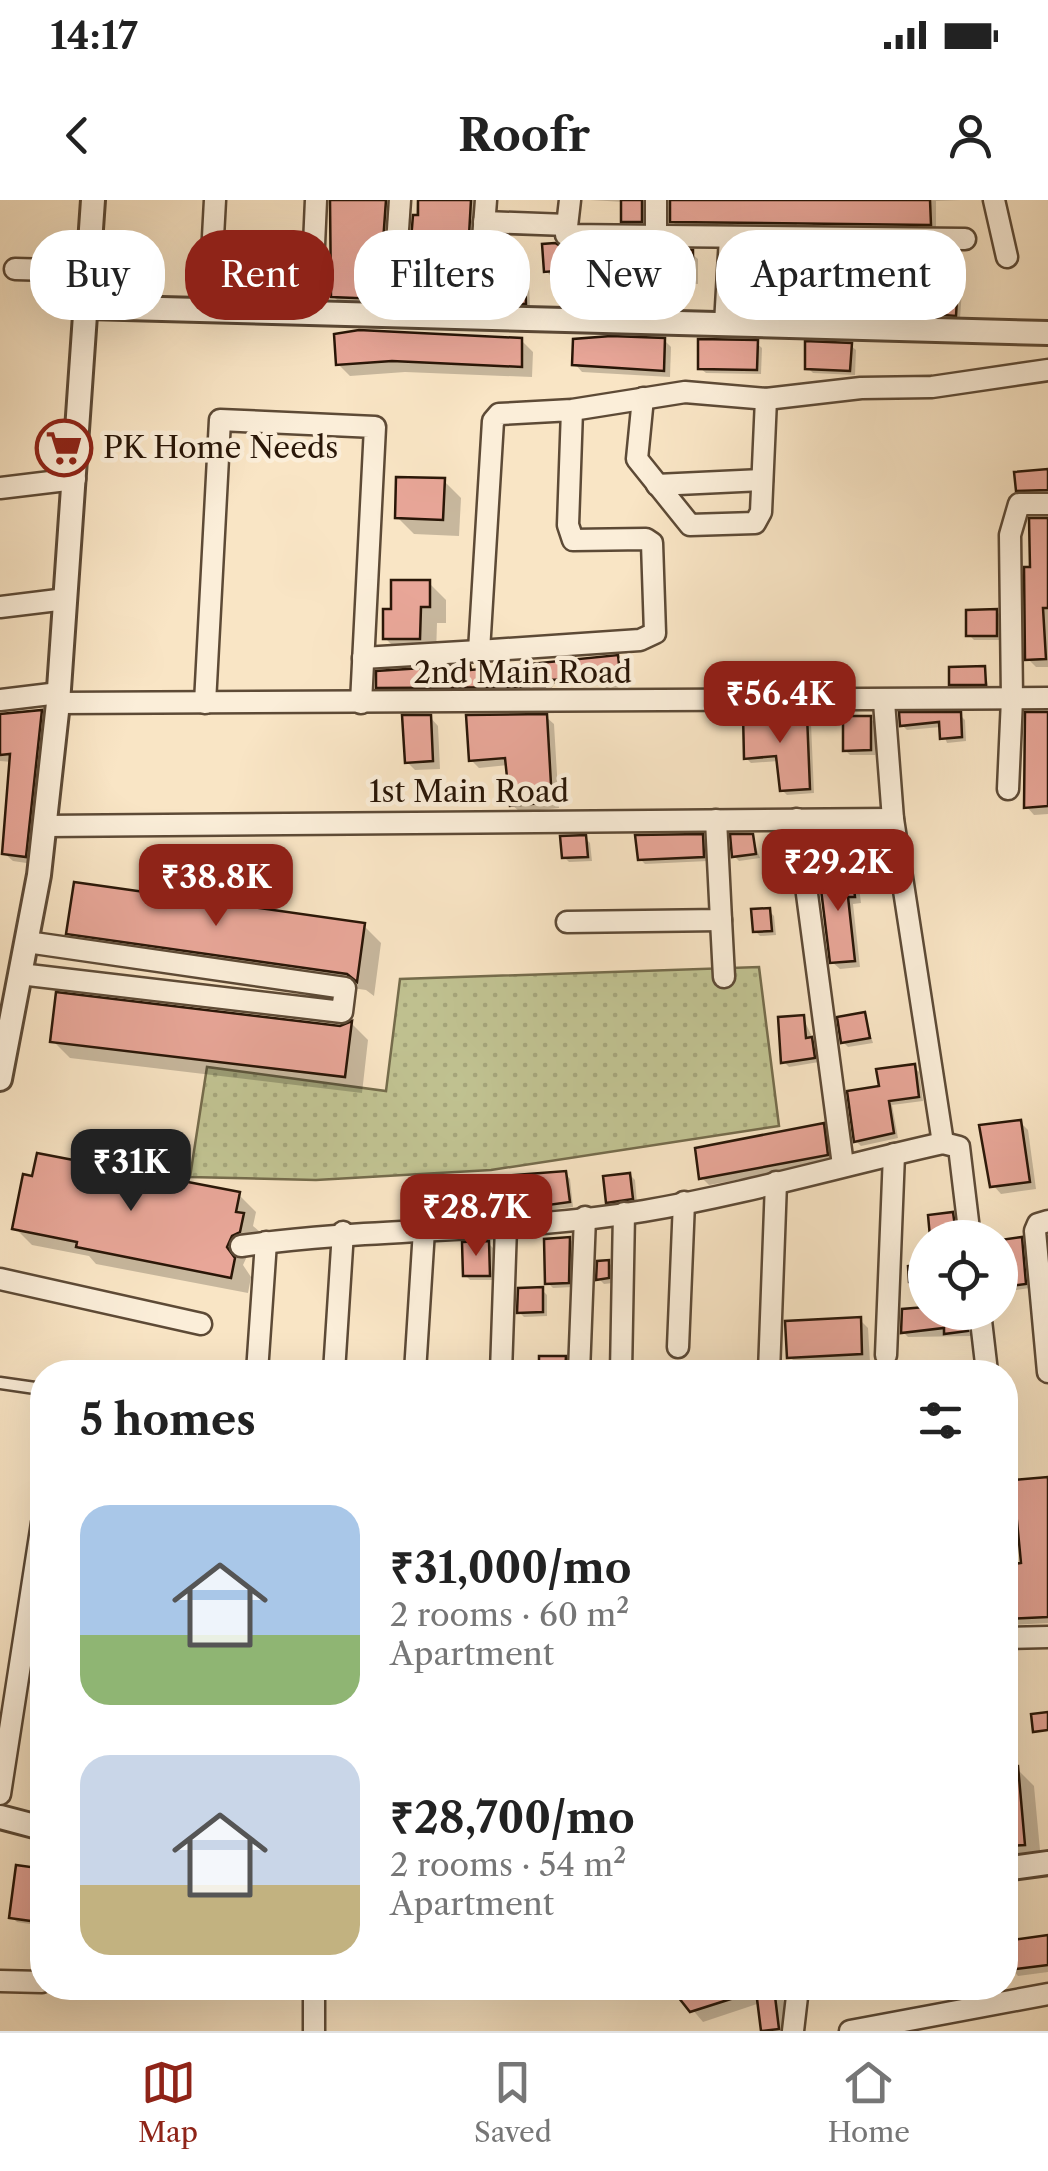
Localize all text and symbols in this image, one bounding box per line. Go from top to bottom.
text: 14:17 [50,12,138,59]
text: Roofr [458,107,590,163]
icon: back [50,108,105,163]
icon: person [943,108,998,163]
chip: Buy [30,230,165,320]
chip: Rent [185,230,334,320]
chip: Filters [354,230,530,320]
chip: New [550,230,696,320]
chip: Apartment [716,230,966,320]
supermarket icon: PK Home Needs [34,418,94,478]
place label: PK Home Needs [103,429,338,466]
street label: 2nd Main Road [414,654,632,691]
pin: ₹56.4K [699,661,861,746]
text: ₹56.4K [726,674,834,713]
street label: 1st Main Road [369,773,569,810]
pin: ₹29.2K [757,829,919,914]
text: ₹29.2K [784,842,892,881]
pin: ₹38.8K [135,844,297,929]
text: ₹38.8K [161,857,271,896]
pin: ₹31K [72,1129,190,1214]
text: ₹31K [93,1142,169,1181]
pin: ₹28.7K [395,1174,557,1259]
text: ₹28.7K [422,1187,530,1226]
map controls [908,1220,1018,1330]
button: locate [908,1220,1018,1330]
icon: filters [913,1393,968,1448]
text: 5 homes [80,1394,256,1446]
text: ₹31,000/mo [390,1542,632,1594]
icon: home [160,1545,280,1665]
text: 2 rooms · 60 m² [390,1595,629,1634]
text: Apartment [390,1634,554,1673]
text: ₹28,700/mo [390,1792,635,1844]
icon: home [160,1795,280,1915]
text: 2 rooms · 54 m² [390,1845,626,1884]
text: Apartment [390,1884,554,1923]
tab: Map [138,2055,198,2149]
tab: Saved [474,2055,552,2149]
tab: Home [828,2055,910,2149]

